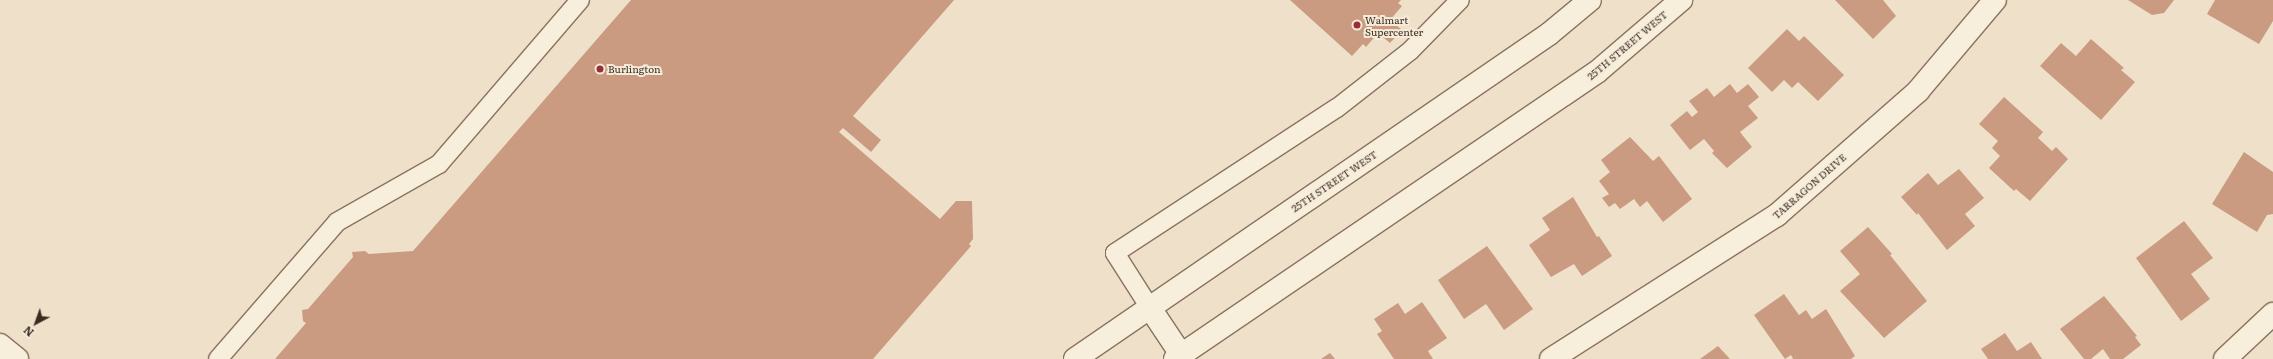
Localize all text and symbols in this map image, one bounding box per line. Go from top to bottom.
street label: 25TH STREET WEST [1585,8,1669,82]
place label: Walmart Supercenter [1365,13,1423,36]
marker: Walmart Supercenter [1352,20,1362,30]
place label: Burlington [608,63,661,75]
marker: Burlington [595,64,605,74]
street label: 25TH STREET WEST [1289,148,1379,214]
street label: TARRAGON DRIVE [1770,151,1848,221]
north arrow [16,303,56,343]
text: N [19,323,37,341]

